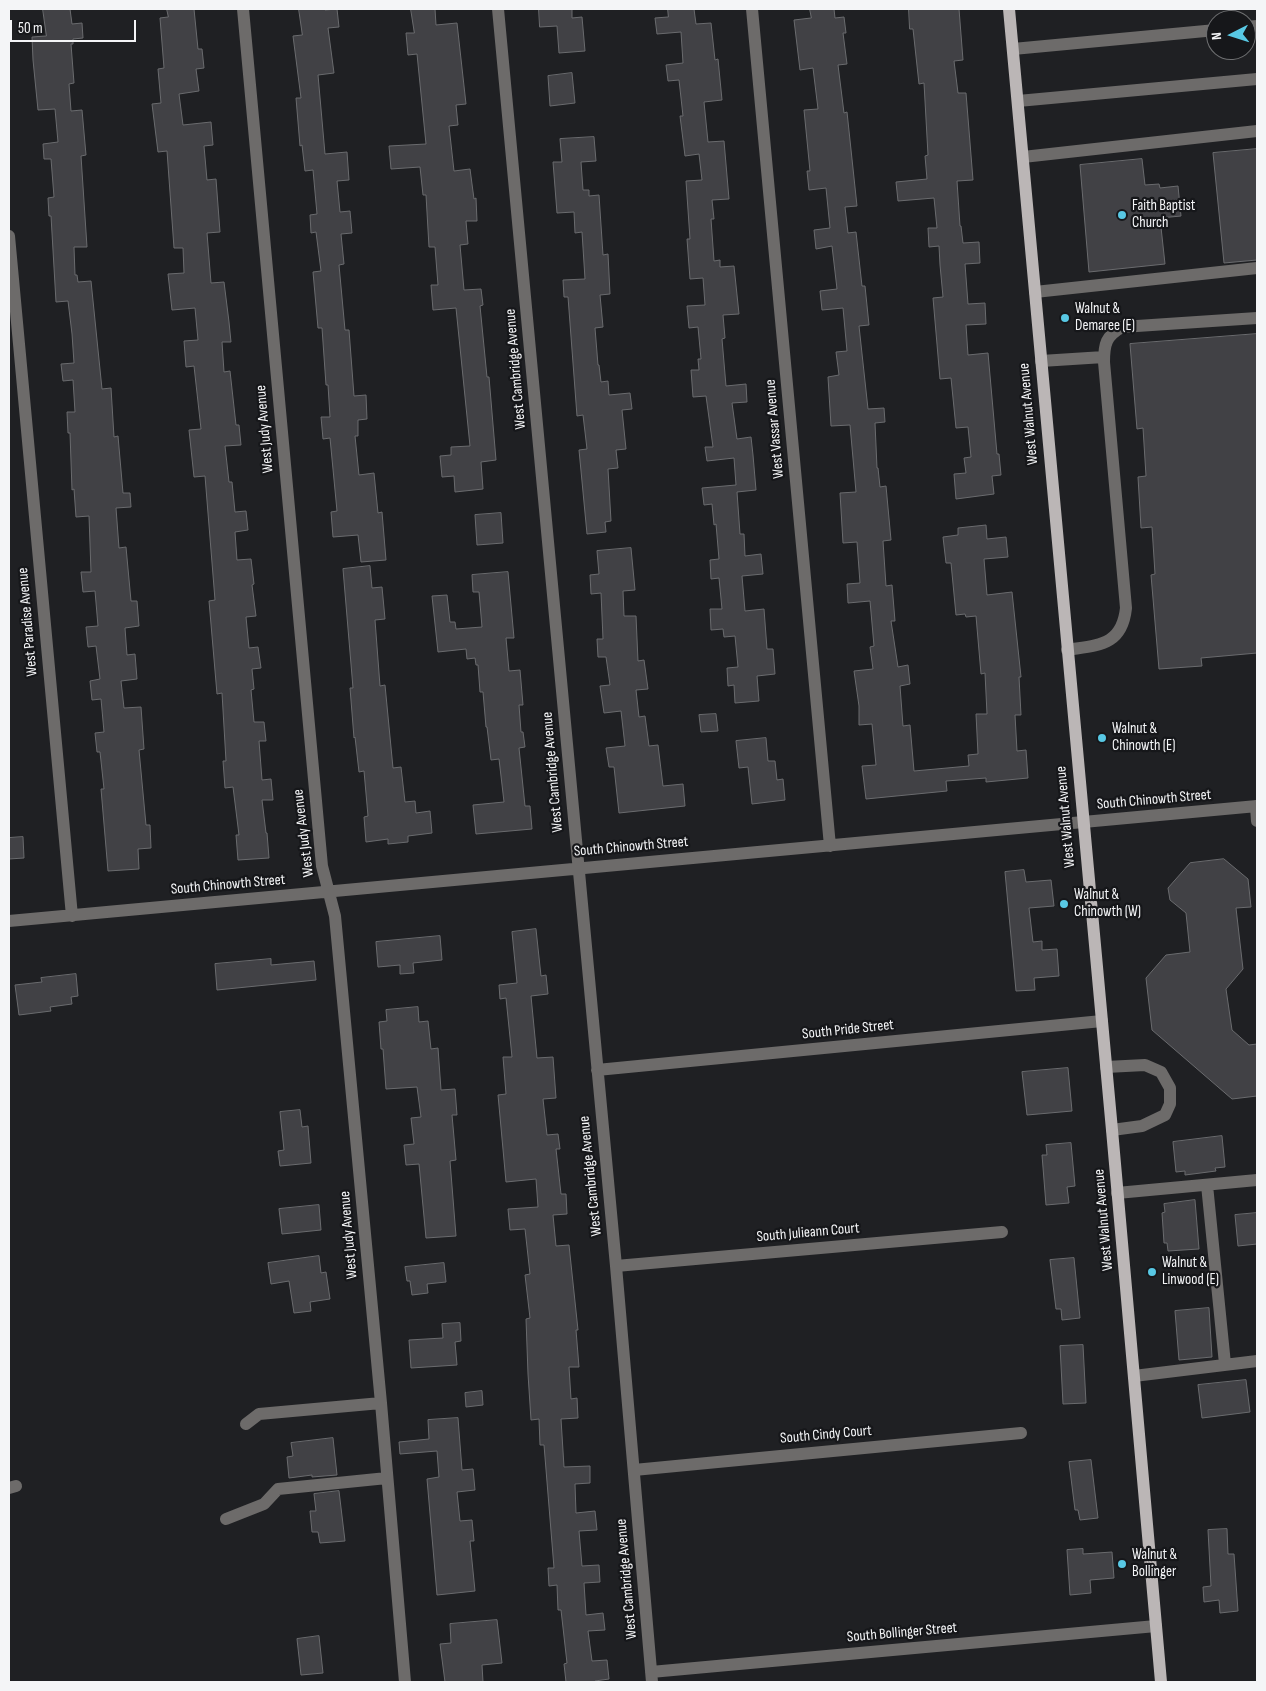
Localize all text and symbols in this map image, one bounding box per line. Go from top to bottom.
scale bar [12,10,139,42]
north arrow [1206,10,1256,60]
text: 50 m [18,19,43,38]
text: N [1208,32,1225,41]
place label: Faith Baptist Church [1132,197,1195,232]
marker: Faith Baptist Church [1116,209,1128,221]
place label: Walnut & Demaree (E) [1075,300,1135,335]
street label: West Cambridge Avenue [502,308,530,430]
marker: Walnut & Demaree (E) [1059,312,1071,324]
street label: West Walnut Avenue [1016,362,1042,466]
street label: West Vassar Avenue [762,379,788,479]
street label: West Judy Avenue [252,384,278,474]
street label: West Paradise Avenue [14,567,42,677]
street label: West Cambridge Avenue [539,711,567,833]
place label: Walnut & Chinowth (E) [1112,720,1176,755]
marker: Walnut & Chinowth (E) [1096,732,1108,744]
street label: West Walnut Avenue [1053,765,1079,869]
street label: South Chinowth Street [1096,786,1212,814]
street label: West Judy Avenue [290,788,318,878]
street label: South Chinowth Street [573,833,689,861]
street label: South Chinowth Street [170,871,286,899]
place label: Walnut & Chinowth (W) [1074,886,1141,921]
marker: Walnut & Chinowth (W) [1058,898,1070,910]
street label: South Pride Street [801,1016,895,1044]
street label: West Cambridge Avenue [576,1115,606,1237]
street label: West Walnut Avenue [1091,1168,1117,1272]
street label: West Judy Avenue [336,1190,362,1280]
street label: South Julieann Court [756,1220,860,1246]
place label: Walnut & Linwood (E) [1162,1254,1219,1289]
marker: Walnut & Linwood (E) [1146,1266,1158,1278]
street label: South Cindy Court [779,1422,873,1448]
street label: West Cambridge Avenue [613,1518,641,1640]
place label: Walnut & Bollinger [1132,1546,1177,1581]
marker: Walnut & Bollinger [1116,1558,1128,1570]
street label: South Bollinger Street [846,1619,958,1647]

